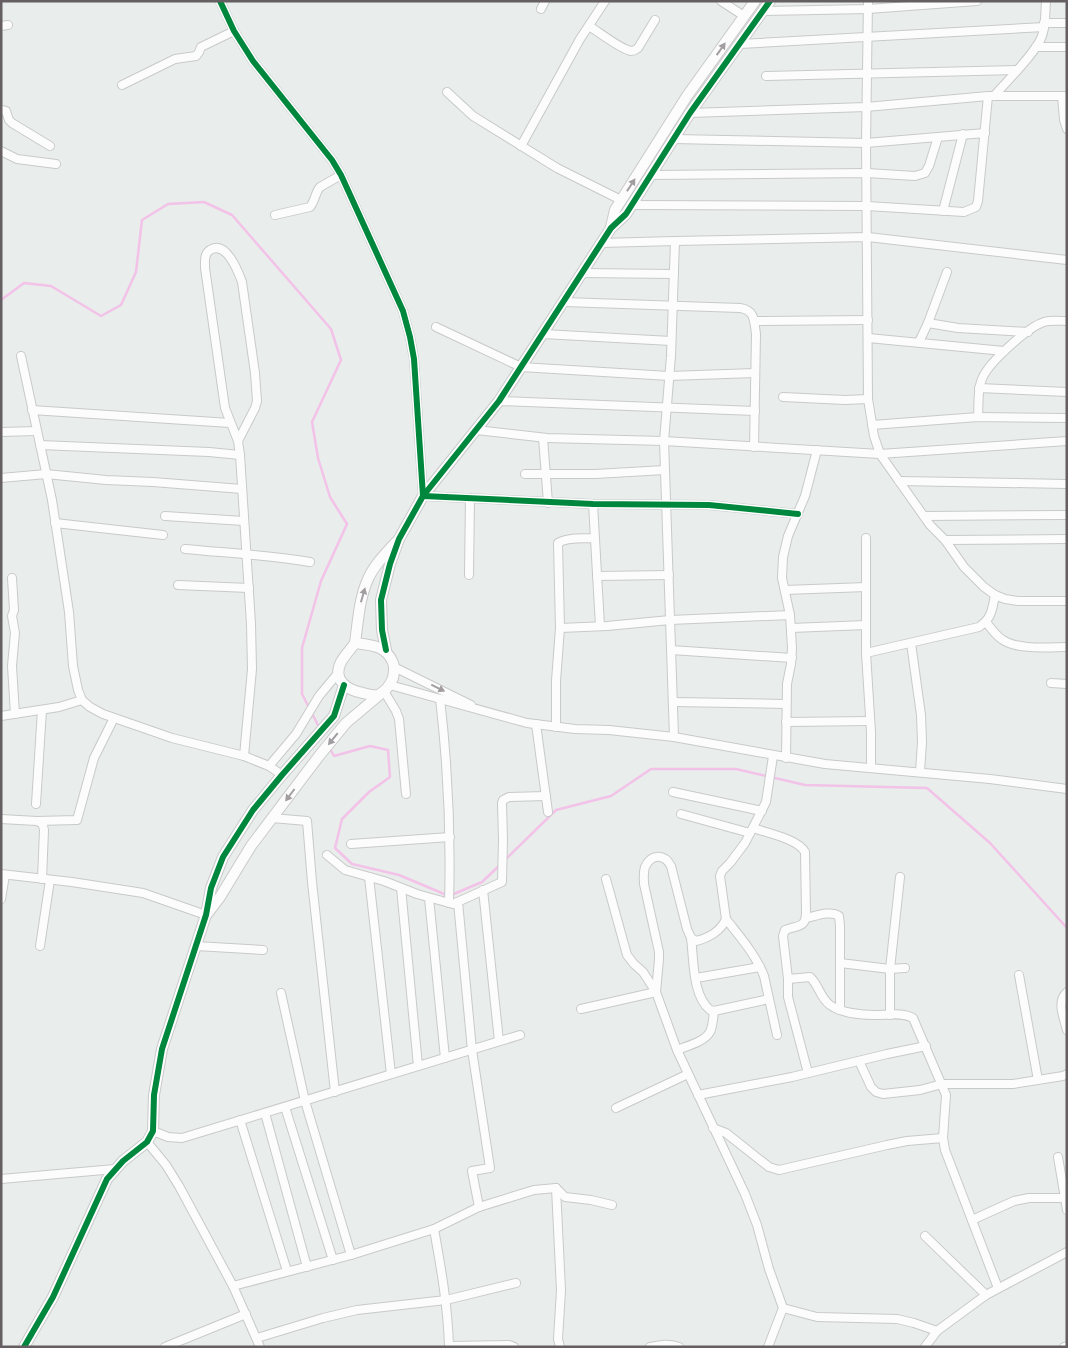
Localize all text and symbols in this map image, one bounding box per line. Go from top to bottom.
one-way arrow [716,42,726,56]
one-way arrow [626,178,636,191]
one-way arrow [360,588,368,603]
one-way arrow [431,684,445,692]
one-way arrow [327,733,338,746]
one-way arrow [284,788,295,801]

